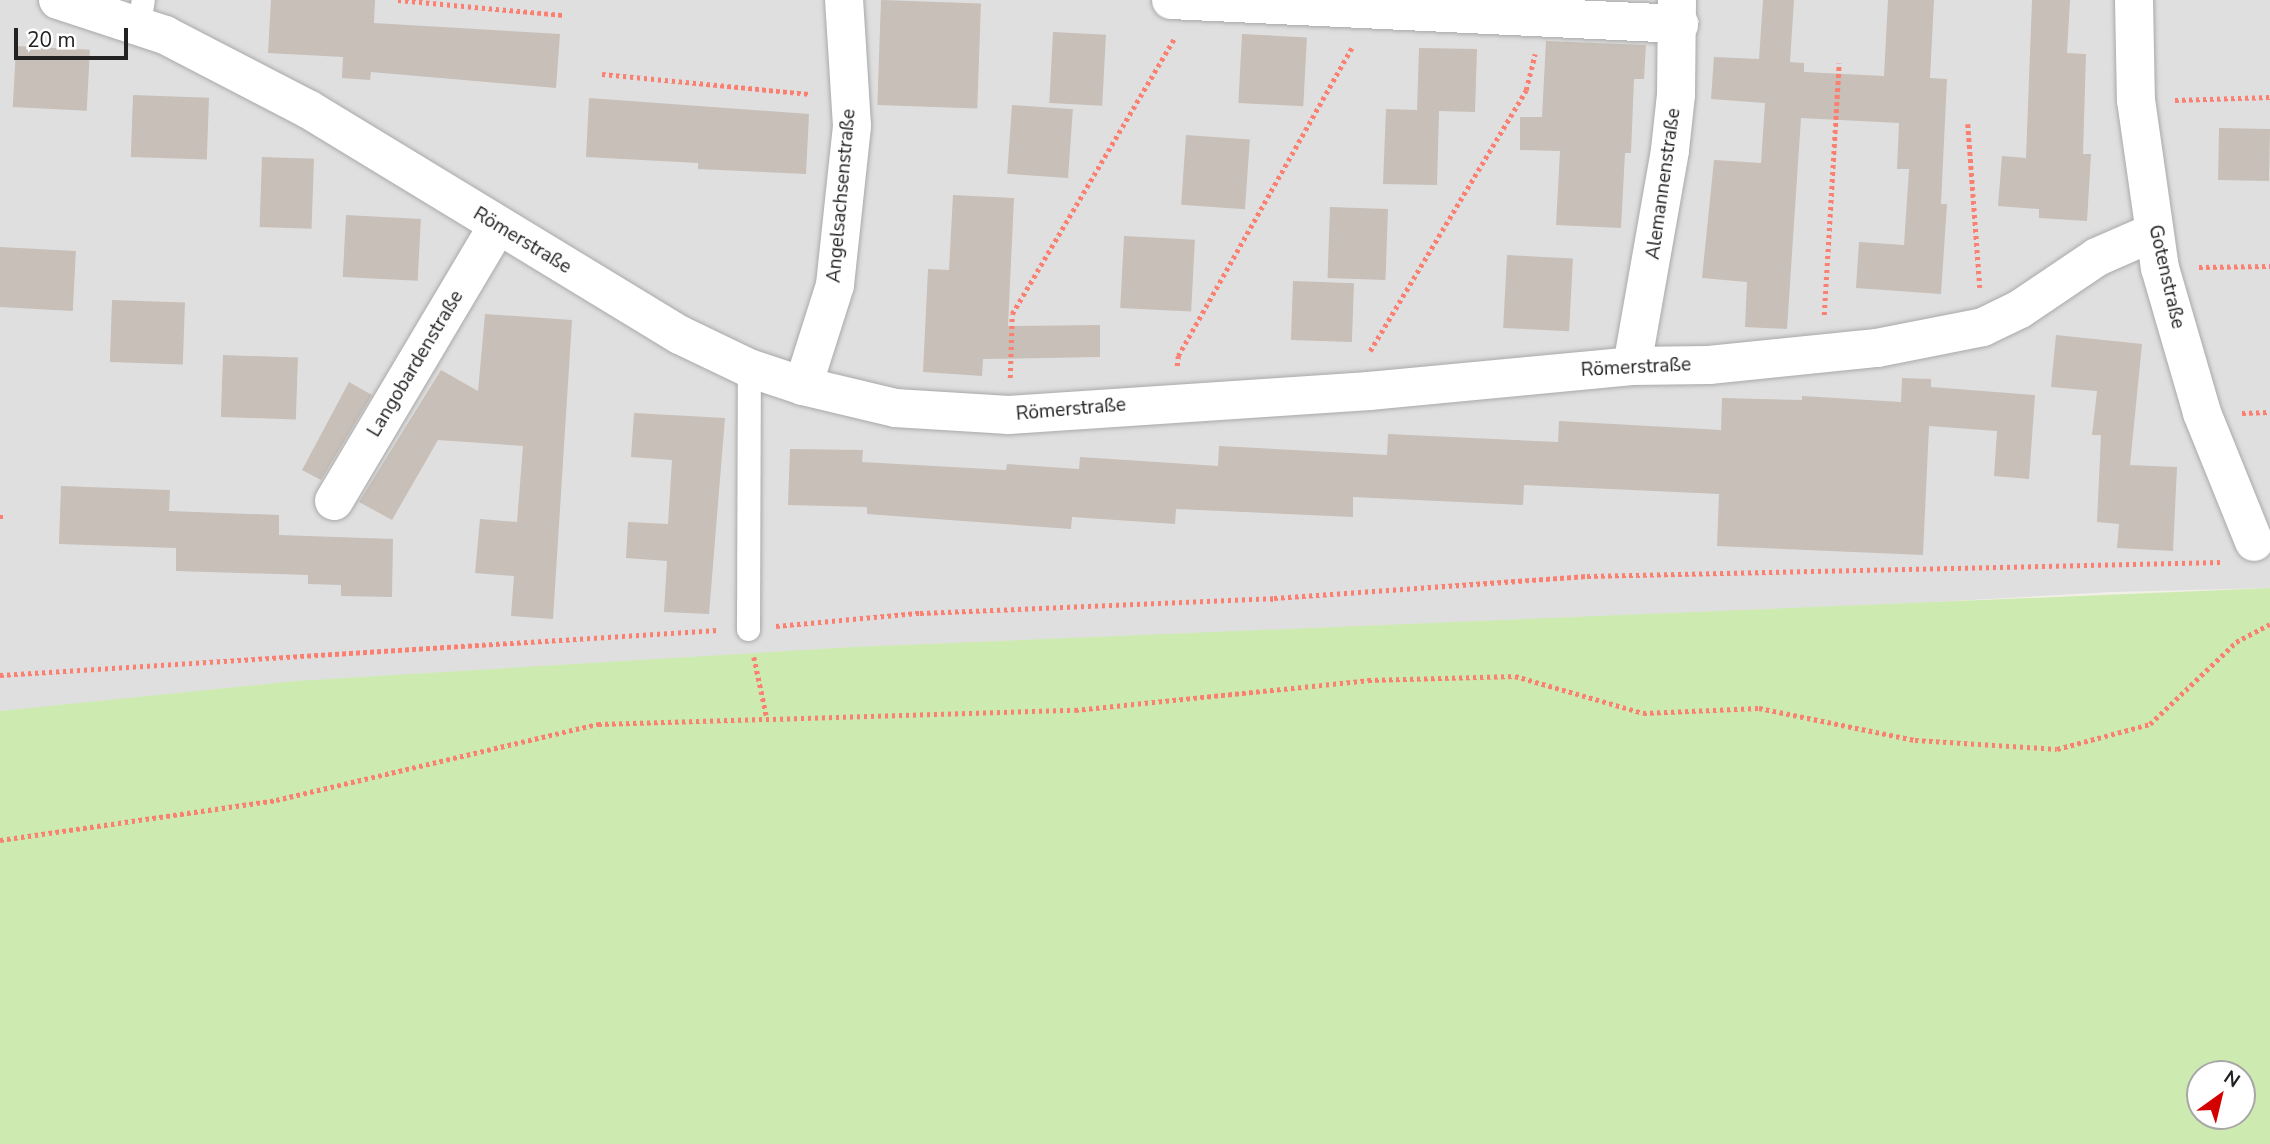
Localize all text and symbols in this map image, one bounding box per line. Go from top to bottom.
scale bar [18,14,131,58]
text: 20 m [27,26,76,54]
street label: Alemannenstraße [1642,107,1686,261]
street label: Angelsachsenstraße [823,108,861,284]
street label: Römerstraße [469,203,575,279]
street label: Gotenstraße [2143,223,2189,331]
street label: Langobardenstraße [363,287,469,441]
street label: Römerstraße [1580,354,1692,382]
street label: Römerstraße [1015,394,1127,426]
north arrow [2186,1060,2256,1130]
text: N [2218,1064,2245,1094]

